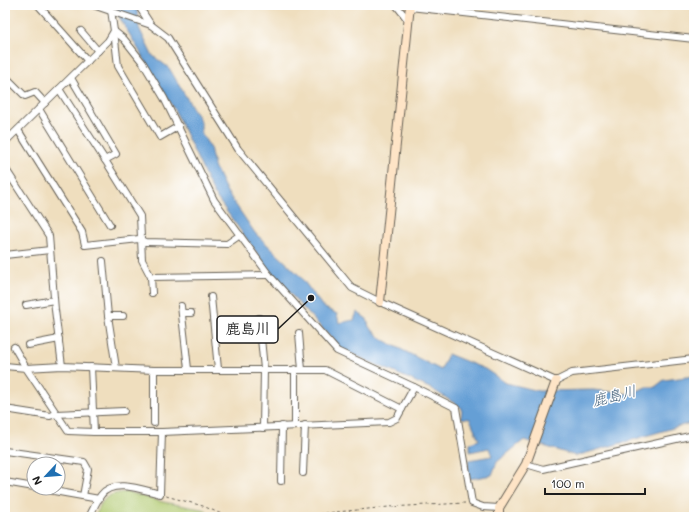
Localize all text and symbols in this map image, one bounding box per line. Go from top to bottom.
callout: 鹿島川 [217,316,278,343]
text: 鹿島川 [225,318,271,338]
water label: 鹿島川 [590,380,638,410]
north arrow [26,456,66,496]
scale bar [545,470,645,496]
text: N [28,474,45,488]
text: 100 m [551,475,585,491]

